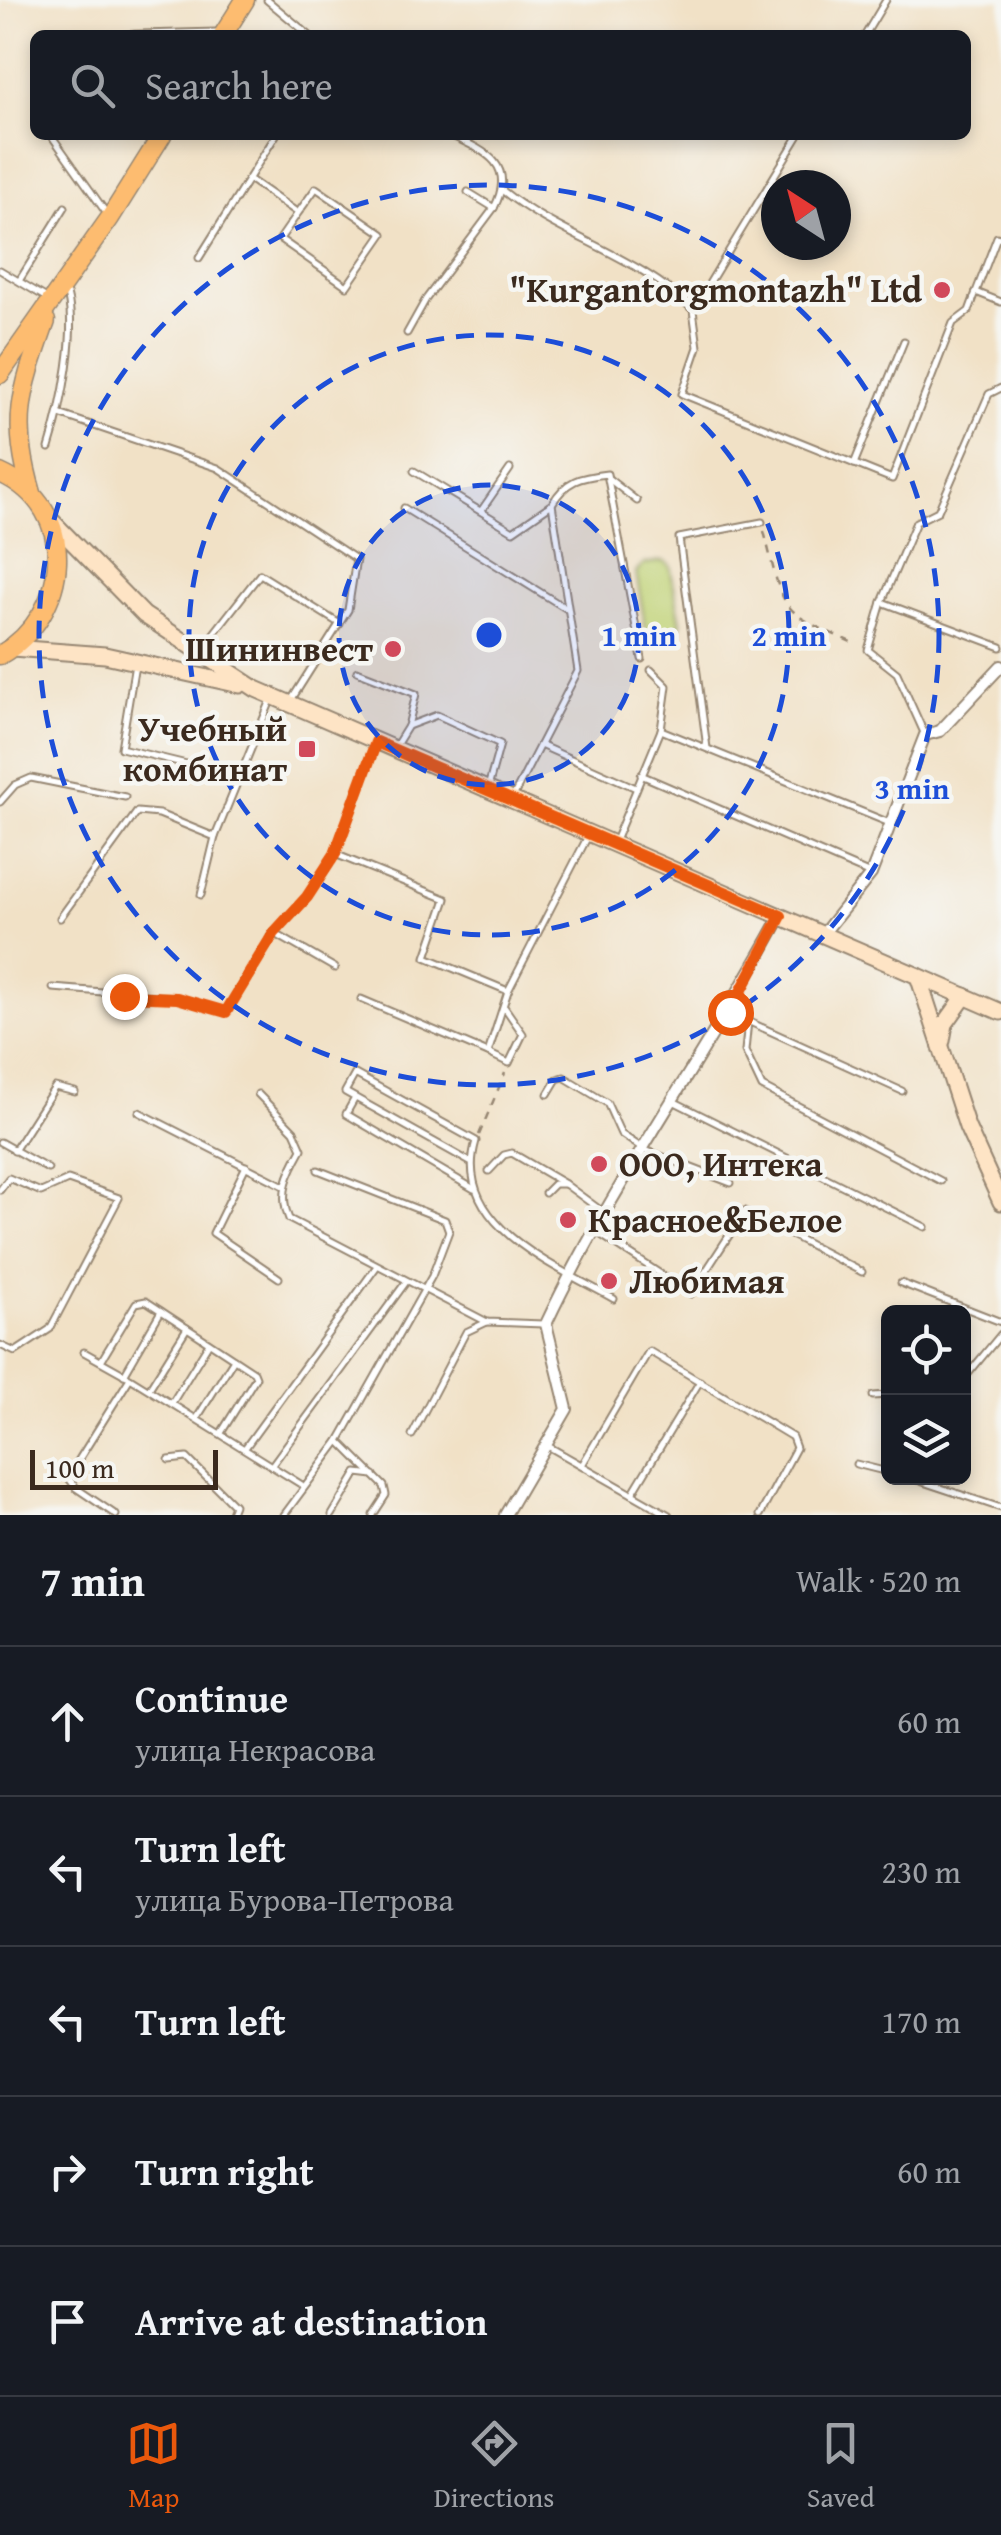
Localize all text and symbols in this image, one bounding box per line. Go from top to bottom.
search box [30,30,971,140]
text: Search here [145,57,333,113]
icon: search [65,58,120,113]
north arrow [761,170,851,260]
place label: "Kurgantorgmontazh" Ltd [509,264,923,315]
marker: "Kurgantorgmontazh" Ltd [931,279,953,301]
text: 1 min [602,613,677,657]
text: 2 min [752,613,827,657]
centre of rings [471,617,507,653]
place label: Шининвест [185,623,373,674]
marker: Шининвест [382,638,404,660]
place label: Учебный комбинат [123,703,287,794]
marker: Учебный комбинат [296,738,318,760]
text: 3 min [875,766,950,810]
route end [102,974,148,1020]
route start [708,990,754,1036]
place label: ООО, Интека [619,1138,823,1189]
marker: ООО, Интека [588,1153,610,1175]
place label: Красное&Белое [588,1194,842,1245]
marker: Красное&Белое [557,1209,579,1231]
place label: Любимая [629,1255,785,1306]
marker: Любимая [598,1270,620,1292]
map controls [881,1305,971,1485]
button: locate [881,1305,971,1395]
button: layers [881,1395,971,1485]
scale bar [30,1445,218,1490]
text: 100 m [45,1447,114,1488]
text: 7 min [40,1550,145,1611]
text: Walk · 520 m [796,1557,961,1604]
text: Continue [135,1670,288,1726]
icon: ahead [40,1694,95,1749]
text: 60 m [897,1698,961,1745]
text: улица Некрасова [135,1726,375,1773]
text: Turn left [135,1820,286,1876]
icon: left [40,1844,95,1899]
text: 230 m [882,1848,961,1895]
text: улица Бурова-Петрова [135,1876,454,1923]
text: Turn left [135,1993,286,2049]
icon: left [40,1994,95,2049]
text: 170 m [882,1998,961,2045]
text: Turn right [135,2143,314,2199]
icon: right [40,2144,95,2199]
text: 60 m [897,2148,961,2195]
text: Arrive at destination [135,2293,488,2349]
icon: arrive [40,2294,95,2349]
tab: Map [126,2416,181,2517]
tab: Directions [434,2416,554,2517]
tab: Saved [807,2416,875,2517]

